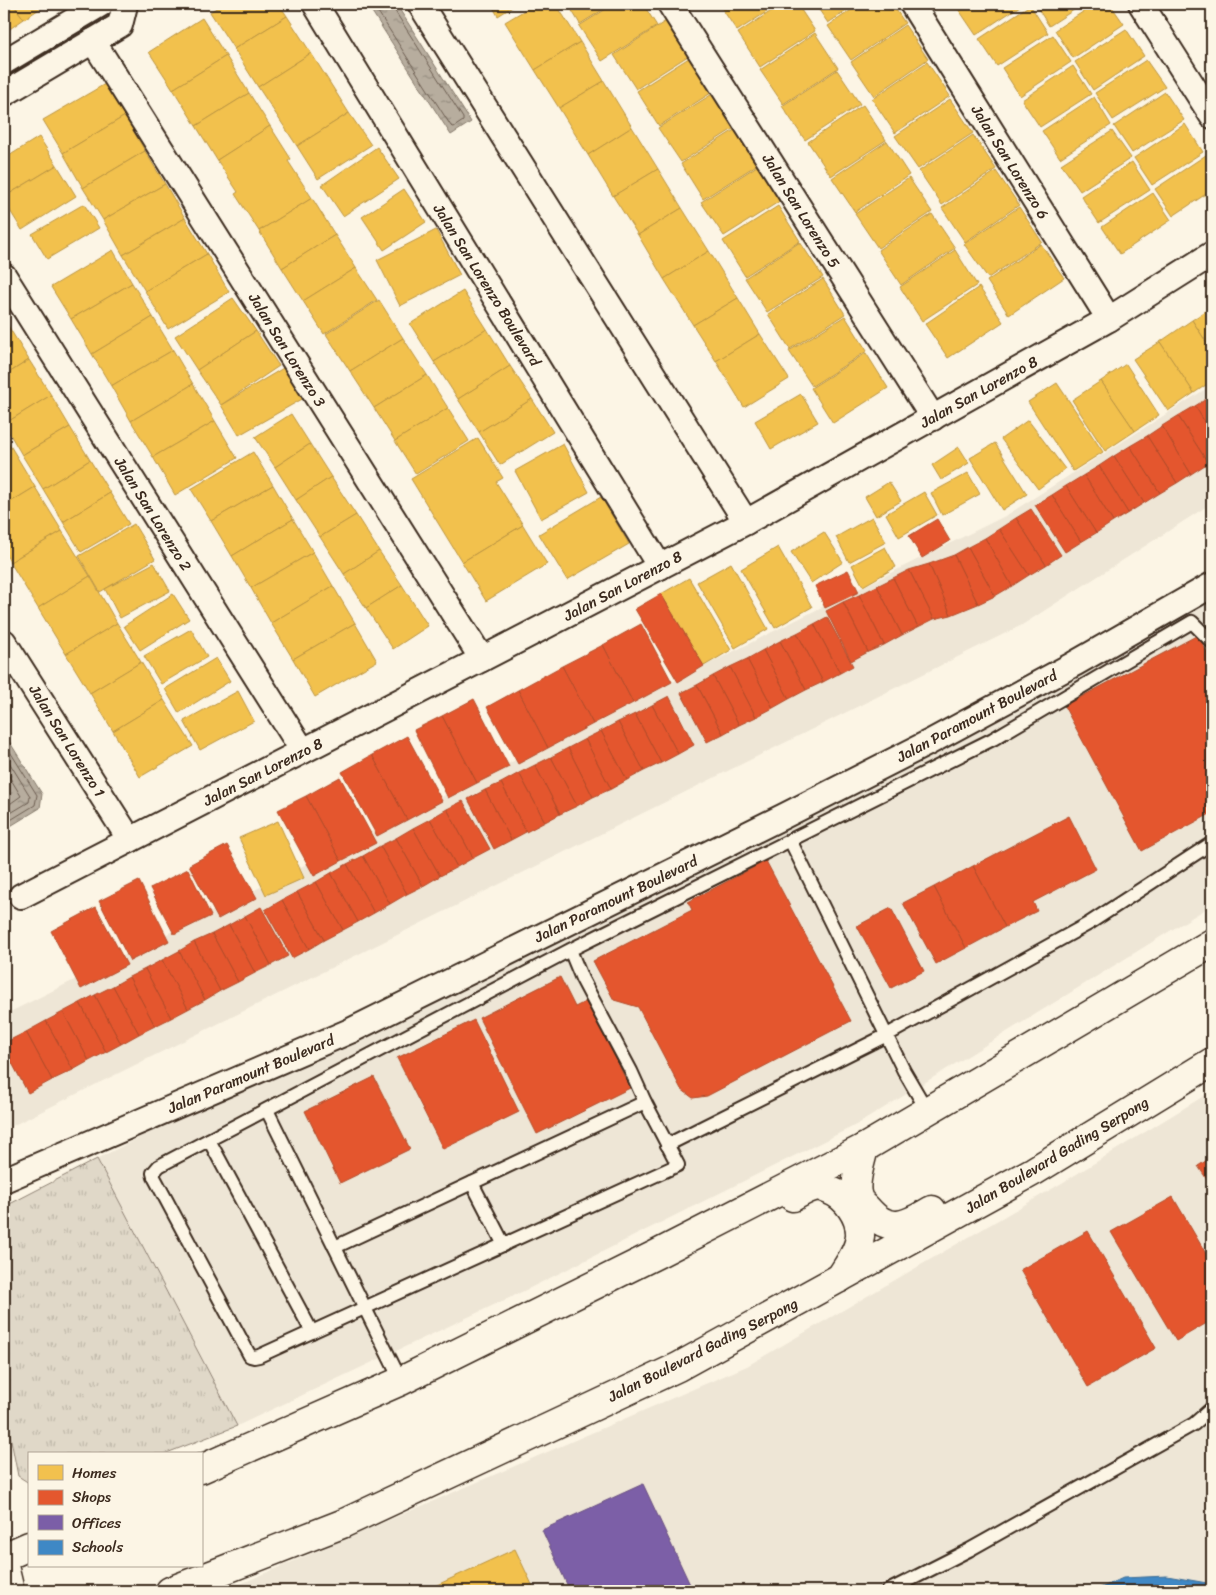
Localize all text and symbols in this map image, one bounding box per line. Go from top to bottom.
street label: Jalan San Lorenzo 6 [964,99,1056,224]
street label: Jalan San Lorenzo 5 [755,148,847,274]
street label: Jalan San Lorenzo Boulevard [426,198,548,372]
street label: Jalan San Lorenzo 3 [241,287,333,412]
street label: Jalan San Lorenzo 8 [914,349,1043,436]
street label: Jalan San Lorenzo 2 [107,451,199,577]
street label: Jalan San Lorenzo 8 [558,544,687,629]
street label: Jalan Paramount Boulevard [891,662,1063,770]
street label: Jalan San Lorenzo 1 [21,679,112,802]
street label: Jalan San Lorenzo 8 [198,731,327,814]
street label: Jalan Paramount Boulevard [529,848,703,950]
street label: Jalan Paramount Boulevard [163,1027,339,1121]
street label: Jalan Boulevard Gading Serpong [959,1089,1154,1221]
street label: Jalan Boulevard Gading Serpong [602,1290,803,1410]
legend [28,1452,202,1568]
text: Homes [72,1460,116,1486]
text: Shops [72,1484,112,1510]
text: Offices [72,1510,121,1536]
text: Schools [72,1534,123,1560]

